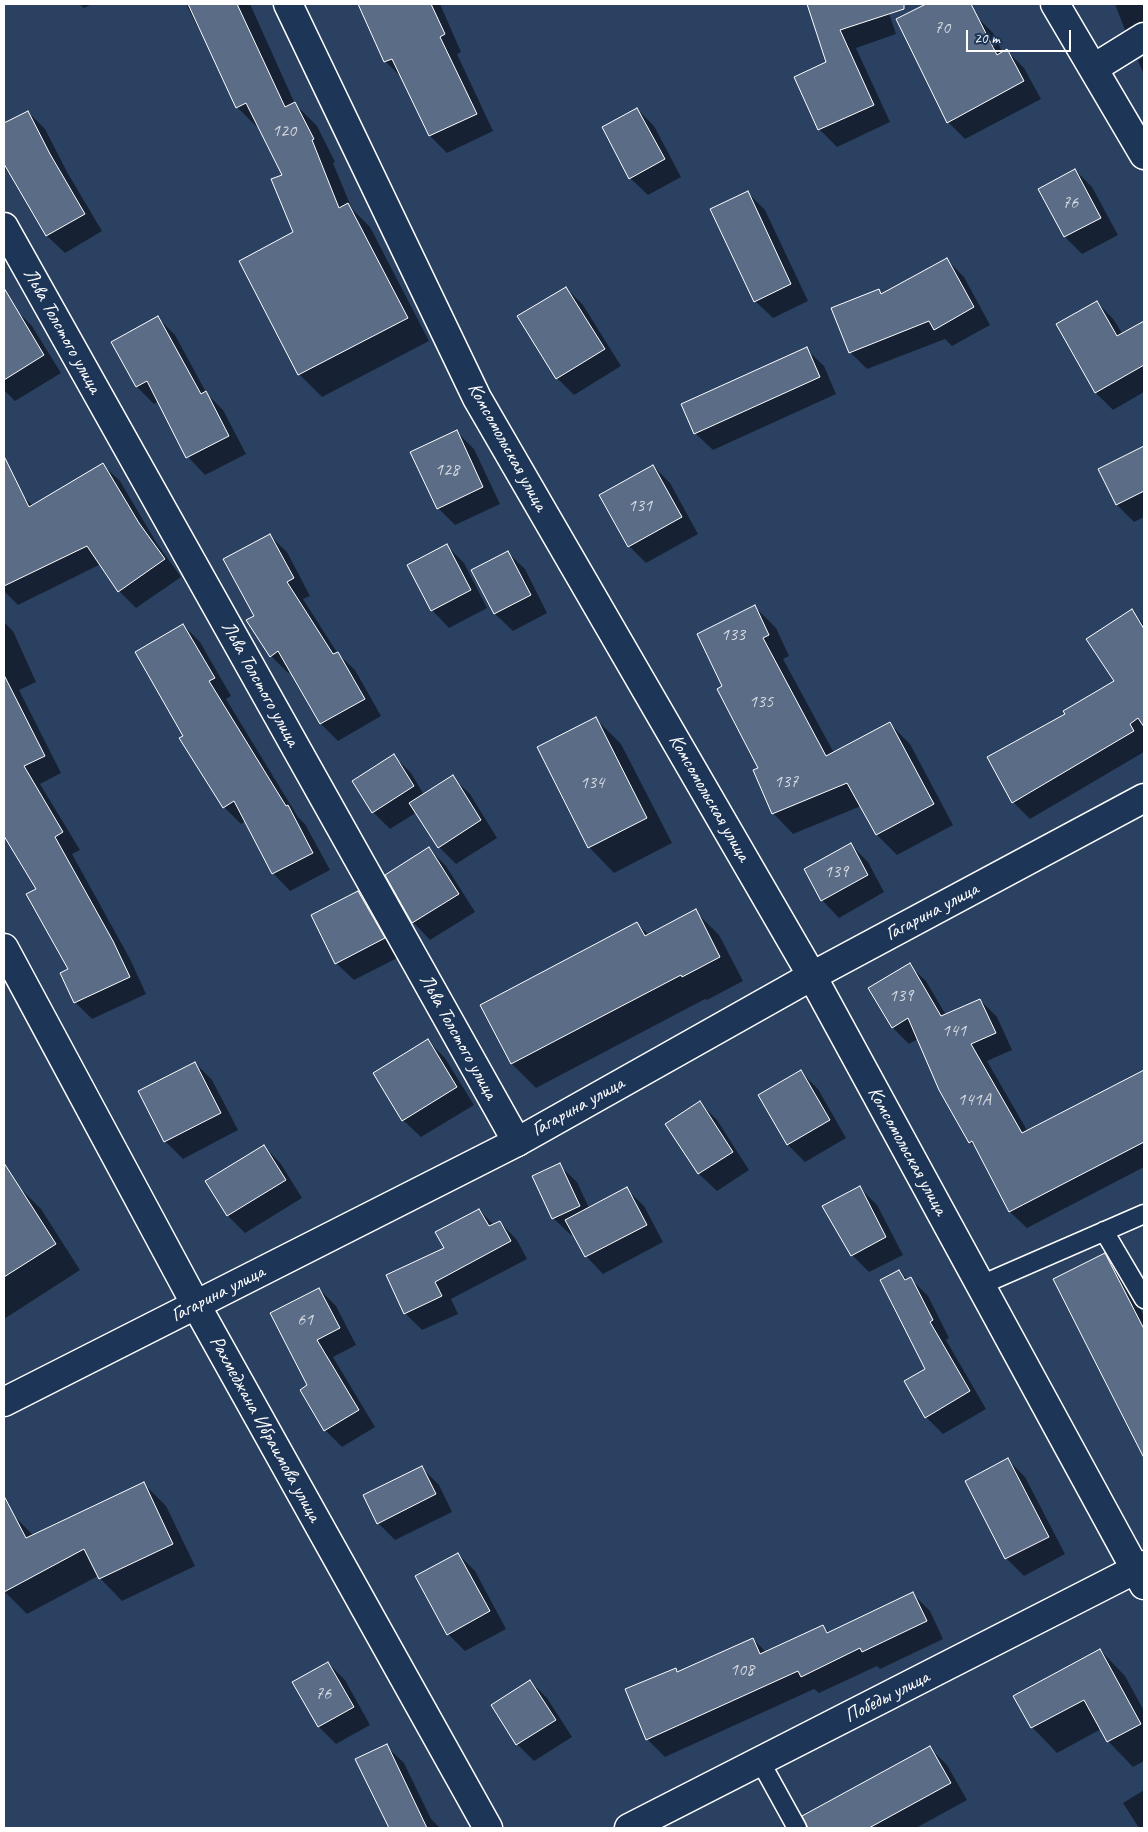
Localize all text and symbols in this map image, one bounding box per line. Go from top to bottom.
house number: 70 [934,17,950,39]
scale bar [968,20,1073,52]
text: 20 m [974,29,1000,48]
house number: 120 [272,120,296,142]
house number: 76 [1062,192,1078,214]
street label: Льва Толстого улица [18,264,106,398]
street label: Комсомольская улица [462,379,552,515]
house number: 128 [435,459,459,481]
house number: 131 [628,495,652,517]
street label: Льва Толстого улица [216,617,304,751]
house number: 133 [721,624,745,646]
house number: 135 [749,691,773,713]
street label: Комсомольская улица [663,730,755,866]
house number: 137 [774,771,798,793]
house number: 134 [580,772,604,794]
house number: 139 [824,861,848,883]
street label: Гагарина улица [881,877,983,947]
street label: Льва Толстого улица [414,970,502,1104]
house number: 139 [889,985,913,1007]
house number: 141 [942,1020,966,1042]
street label: Гагарина улица [528,1072,628,1142]
street label: Комсомольская улица [862,1083,952,1219]
house number: 141А [957,1089,991,1111]
street label: Гагарина улица [167,1260,269,1328]
house number: 61 [297,1309,313,1331]
street label: Рахмеджана Ибраимова улица [204,1332,326,1526]
house number: 108 [730,1659,754,1681]
street label: Победы улица [841,1665,933,1729]
house number: 76 [315,1683,331,1705]

